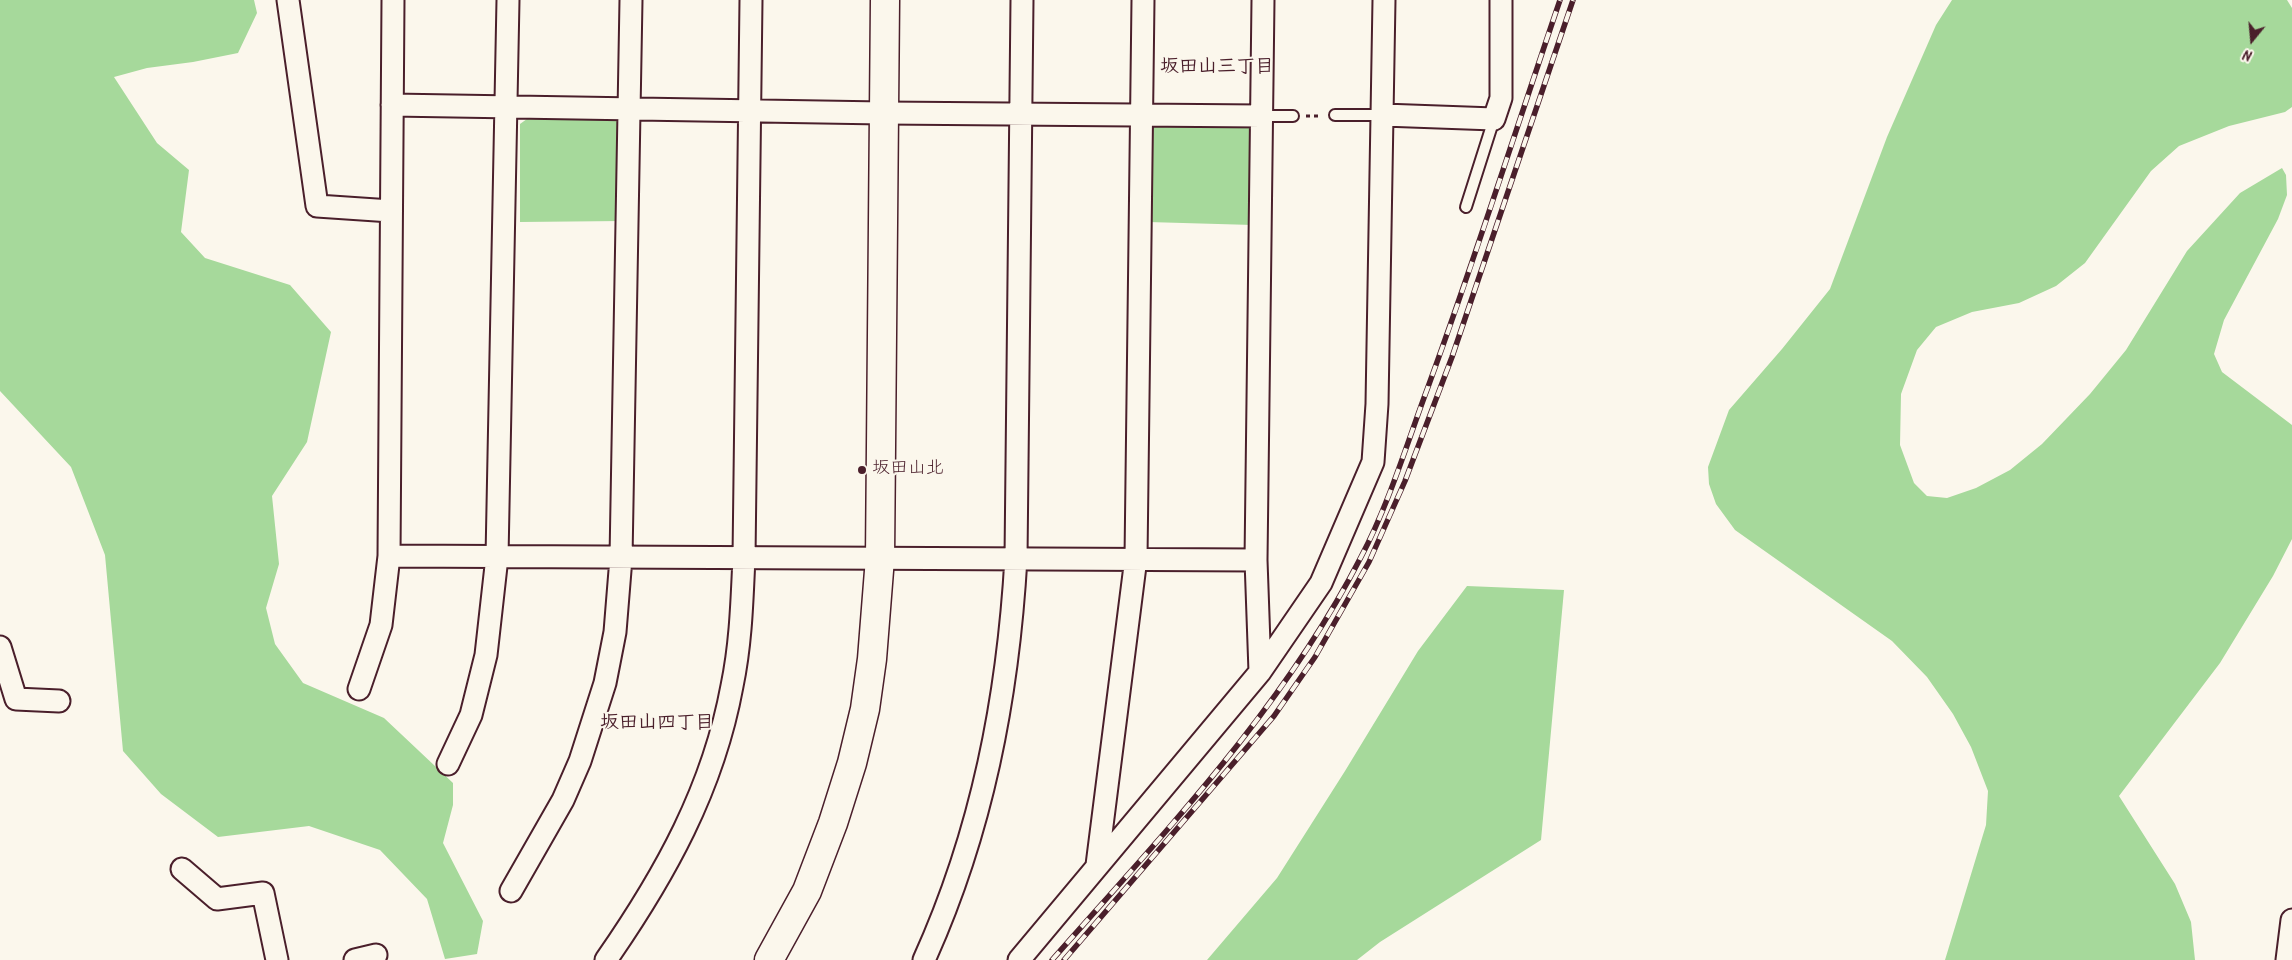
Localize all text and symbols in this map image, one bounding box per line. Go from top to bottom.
north arrow [2227,15,2277,65]
text: N [2240,43,2255,66]
district label: 坂田山三丁目 [1160,58,1274,80]
place label: 坂田山北 [872,459,944,481]
marker: 坂田山北 [856,464,868,476]
district label: 坂田山四丁目 [600,714,714,736]

